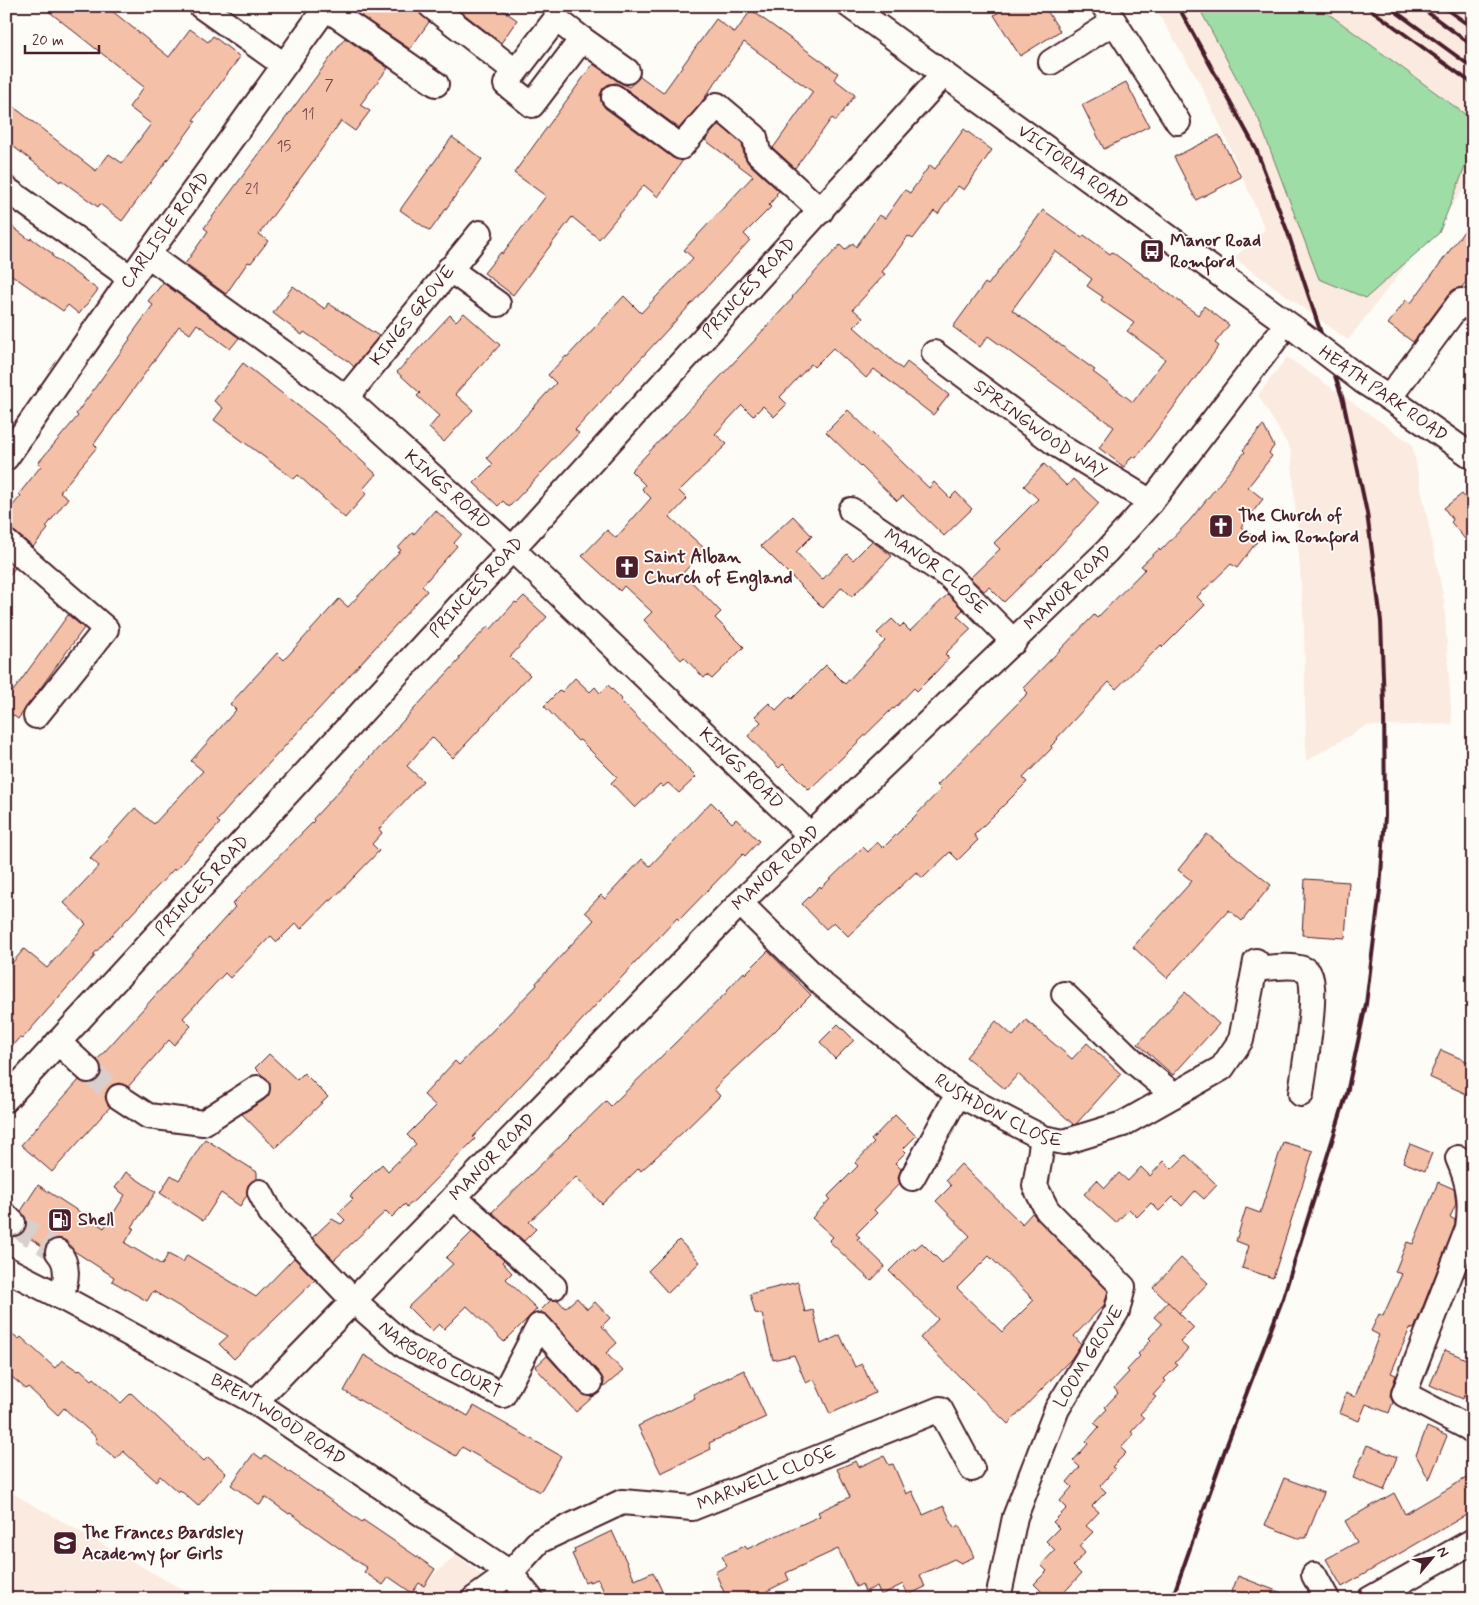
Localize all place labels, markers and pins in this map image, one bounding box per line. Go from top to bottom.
place label: Manor Road Romford [1170,229,1261,276]
bus stop icon: Manor Road Romford [1139,238,1165,264]
place label: The Church of God in Romford [1238,504,1359,551]
church icon: The Church of God in Romford [1208,513,1234,539]
place label: Saint Alban Church of England [644,545,793,592]
church icon: Saint Alban Church of England [614,554,640,580]
fuel station icon: Shell [47,1207,73,1233]
place label: Shell [78,1208,114,1232]
place label: The Frances Bardsley Academy for Girls [82,1521,244,1568]
school or university icon: The Frances Bardsley Academy for Girls [52,1530,78,1556]

